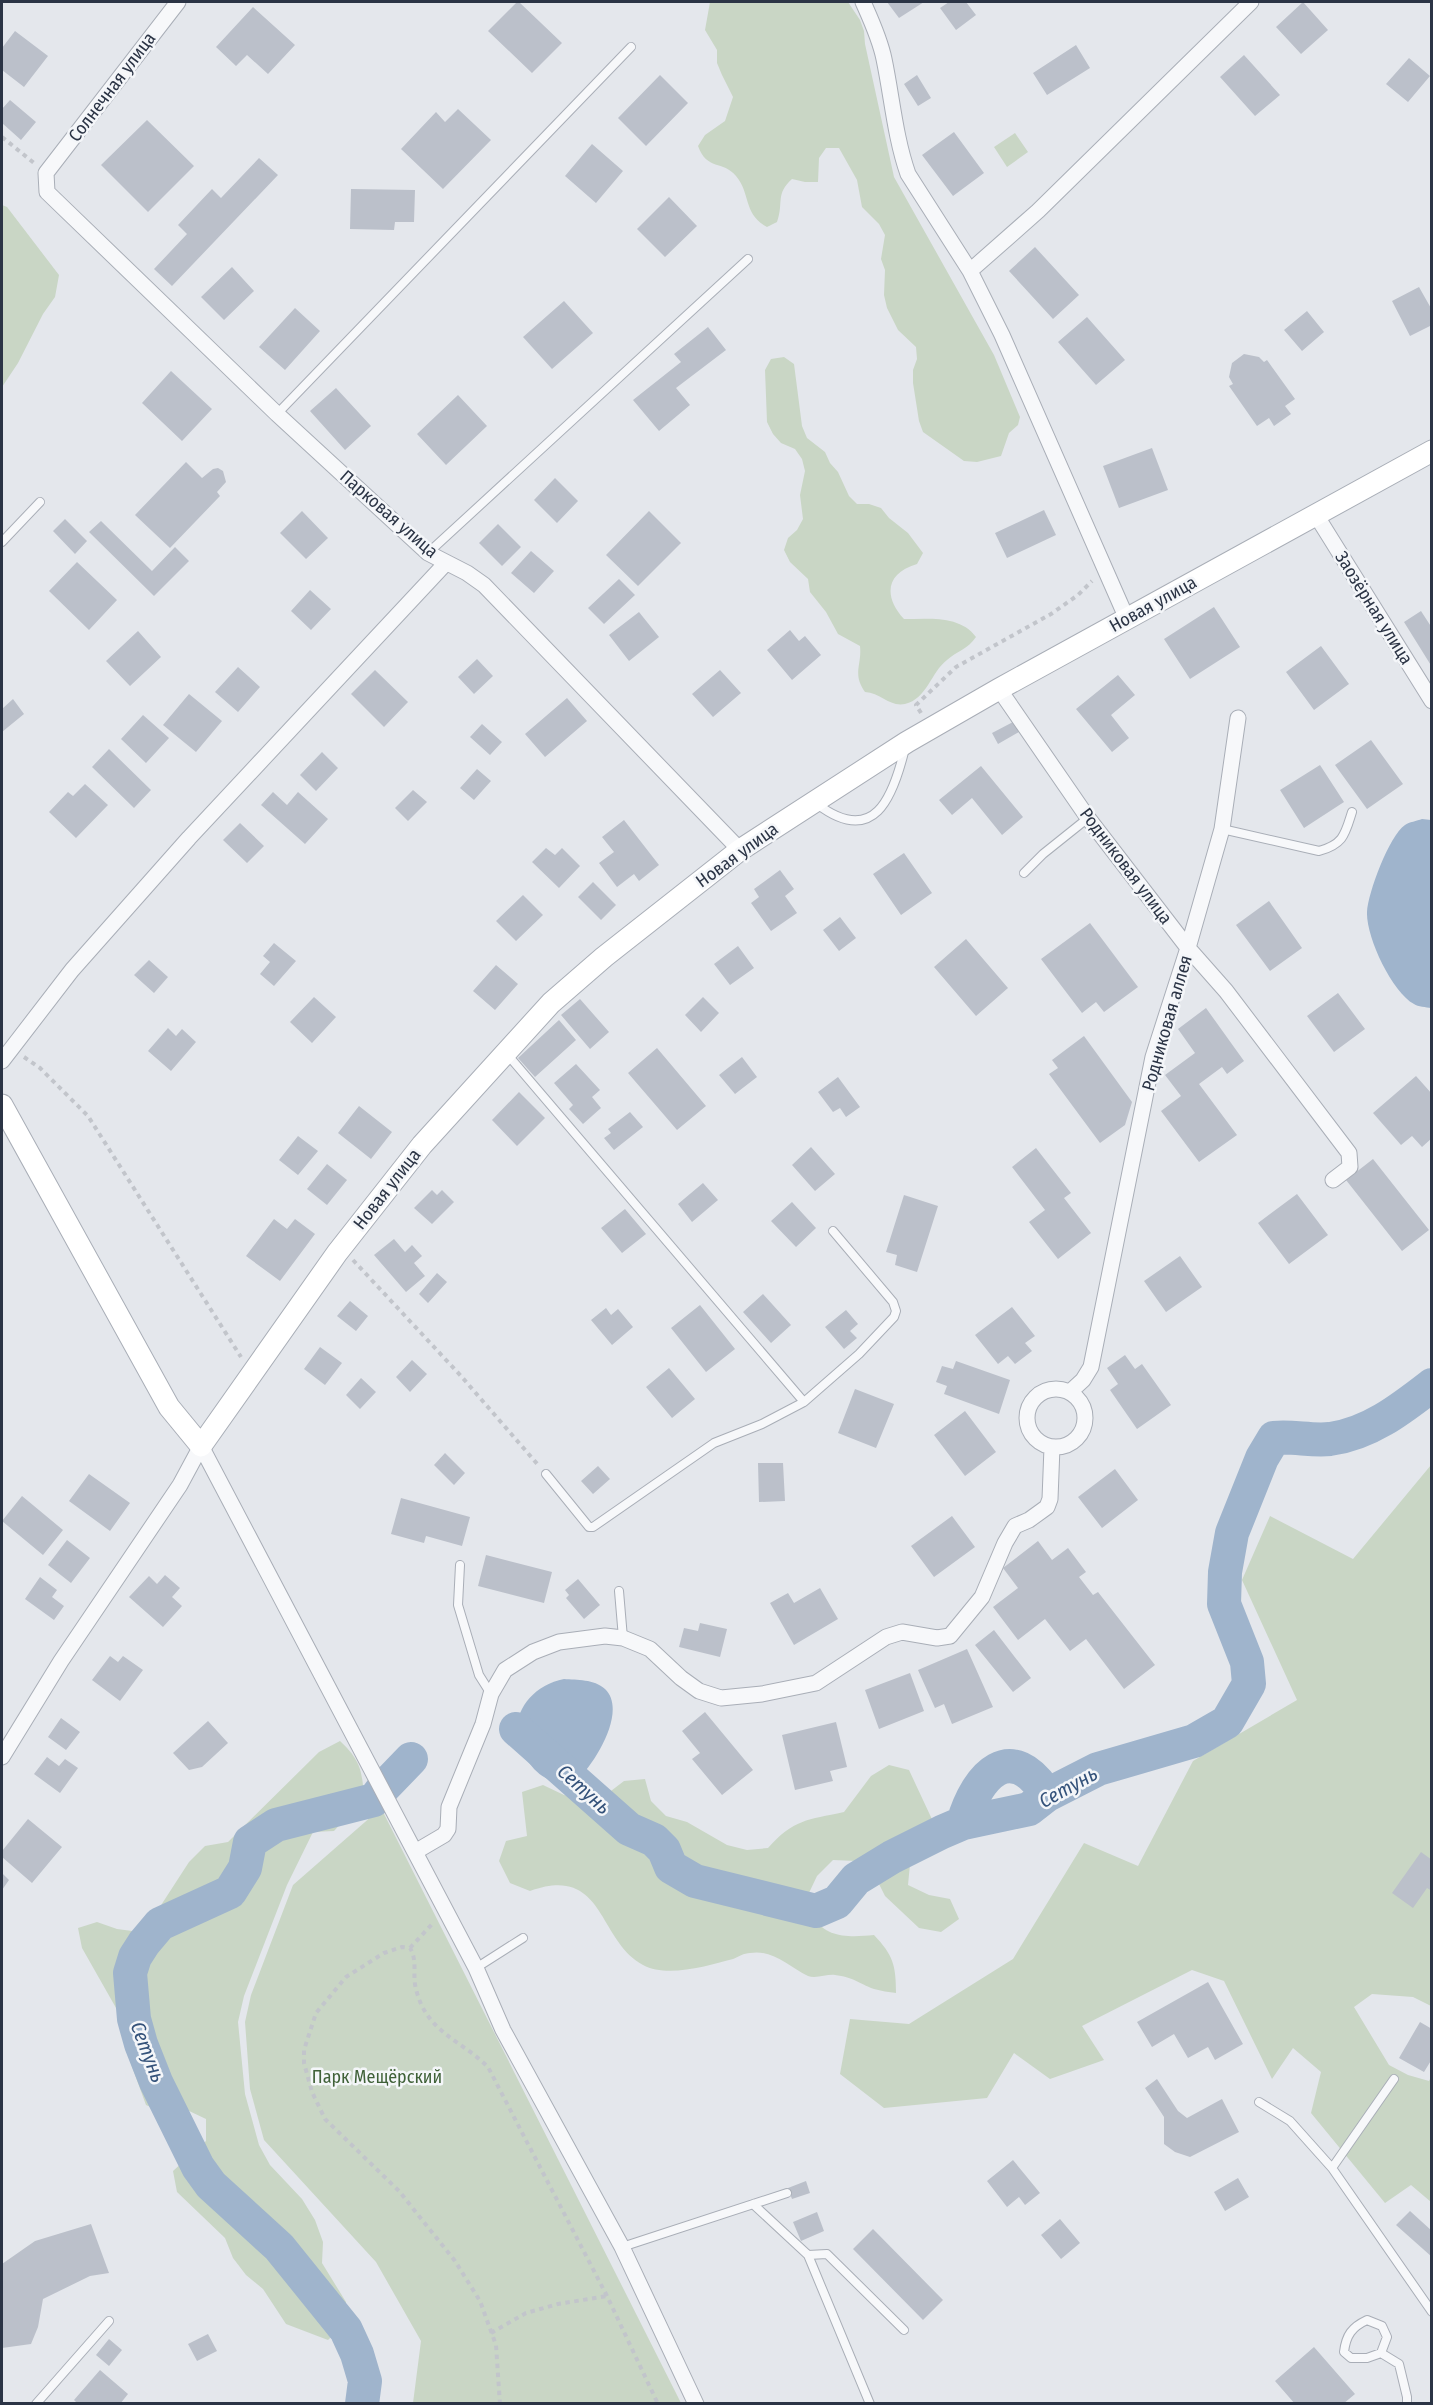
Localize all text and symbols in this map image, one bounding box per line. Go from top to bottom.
street label: Солнечная улица [64,28,160,146]
street label: Парковая улица [335,465,443,563]
street label: Заозёрная улица [1330,547,1418,669]
street label: Новая улица [1106,571,1201,637]
street label: Родниковая улица [1075,803,1177,929]
street label: Новая улица [692,818,783,892]
street label: Родниковая аллея [1137,953,1197,1093]
street label: Новая улица [349,1144,425,1234]
water label: Сетунь [553,1759,615,1819]
water label: Сетунь [1035,1761,1101,1813]
water label: Сетунь [126,2018,170,2086]
park label: Парк Мещёрский [312,2066,442,2088]

